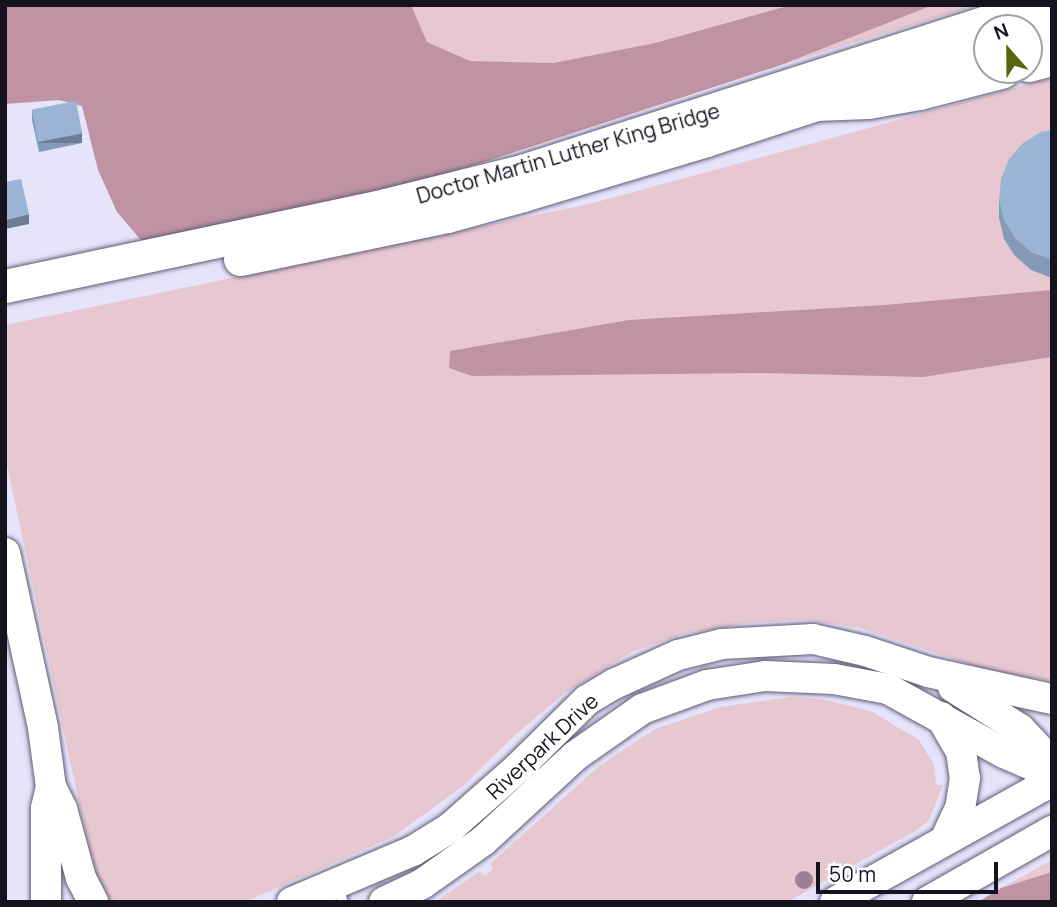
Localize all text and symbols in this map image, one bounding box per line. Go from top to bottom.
north arrow [973,14,1043,84]
text: N [990,17,1012,46]
street label: Doctor Martin Luther King Bridge [413,98,723,208]
street label: Riverpark Drive [481,688,603,804]
scale bar [819,848,1001,892]
text: 50 m [829,860,876,888]

